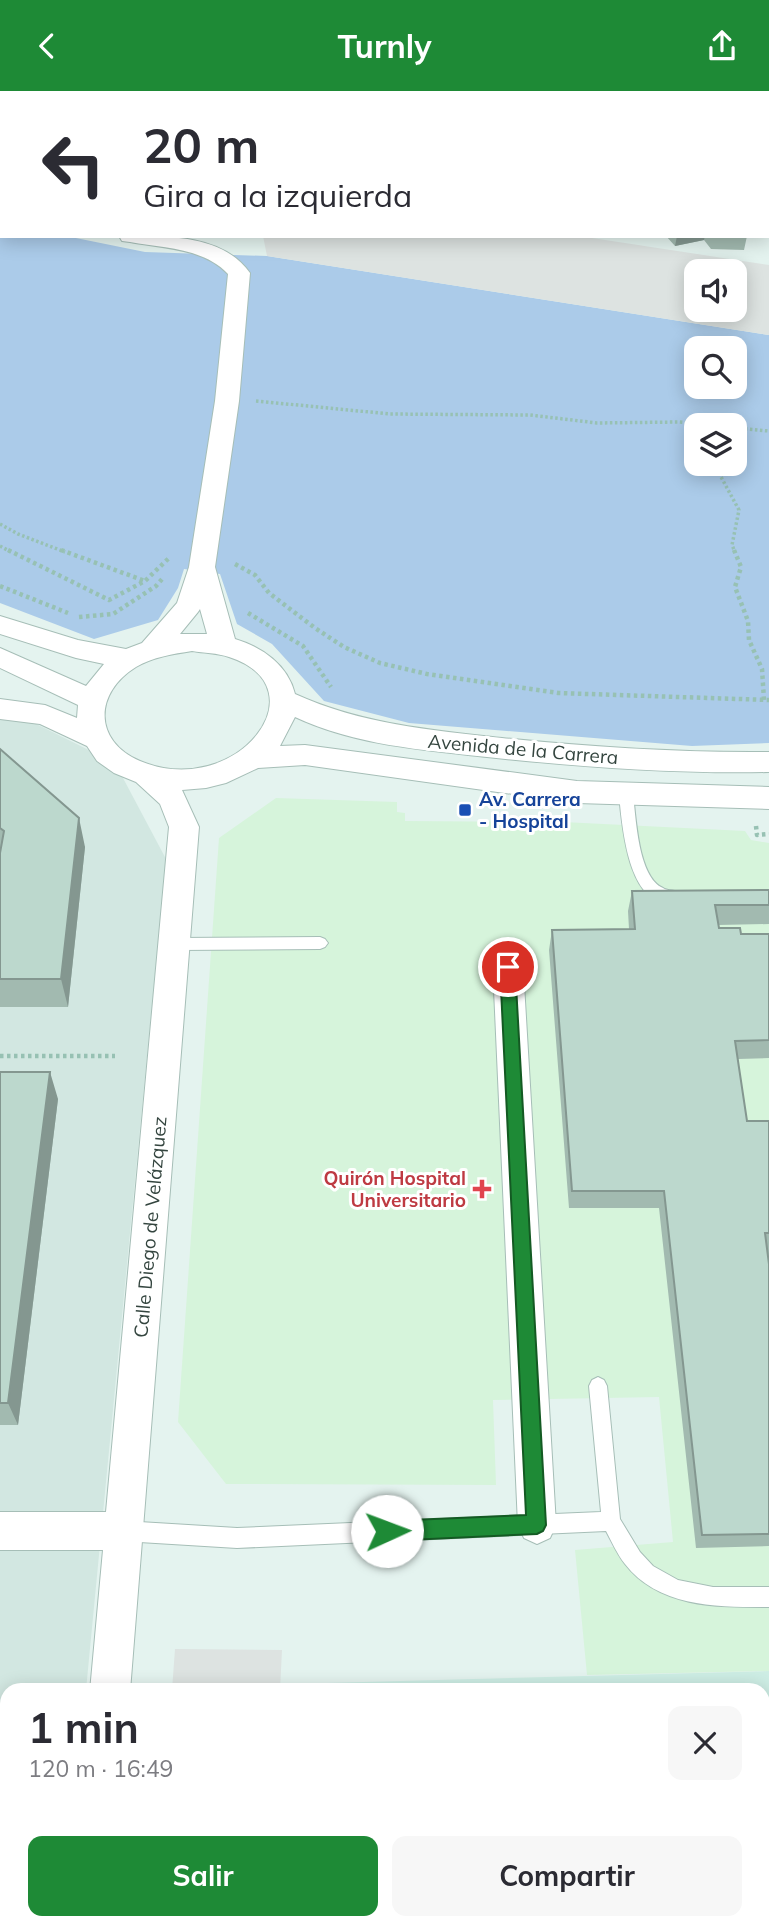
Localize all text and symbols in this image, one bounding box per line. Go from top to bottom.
text: Turnly [337,26,432,66]
icon: back [28,27,66,65]
icon: share [703,27,741,65]
text: 20 m [143,114,259,175]
icon: left [28,119,119,210]
text: Gira a la izquierda [143,175,412,215]
map controls [684,259,747,476]
button: sound [684,259,747,322]
button: search [684,336,747,399]
button: layers [684,413,747,476]
street label: Avenida de la Carrera [427,729,619,769]
place label: Av. Carrera - Hospital [479,787,581,833]
marker: Av. Carrera - Hospital [457,802,473,818]
pin [478,937,538,997]
icon: arrive [489,948,527,986]
street label: Calle Diego de Velázquez [128,1115,172,1339]
place label: Quirón Hospital Universitario [323,1166,466,1212]
marker: Quirón Hospital Universitario [472,1179,492,1199]
position arrow [350,1494,424,1568]
text: 1 min [28,1701,139,1754]
button: close [668,1706,742,1780]
text: 120 m · 16:49 [28,1754,173,1783]
button: Salir [28,1836,378,1916]
button: Compartir [392,1836,742,1916]

